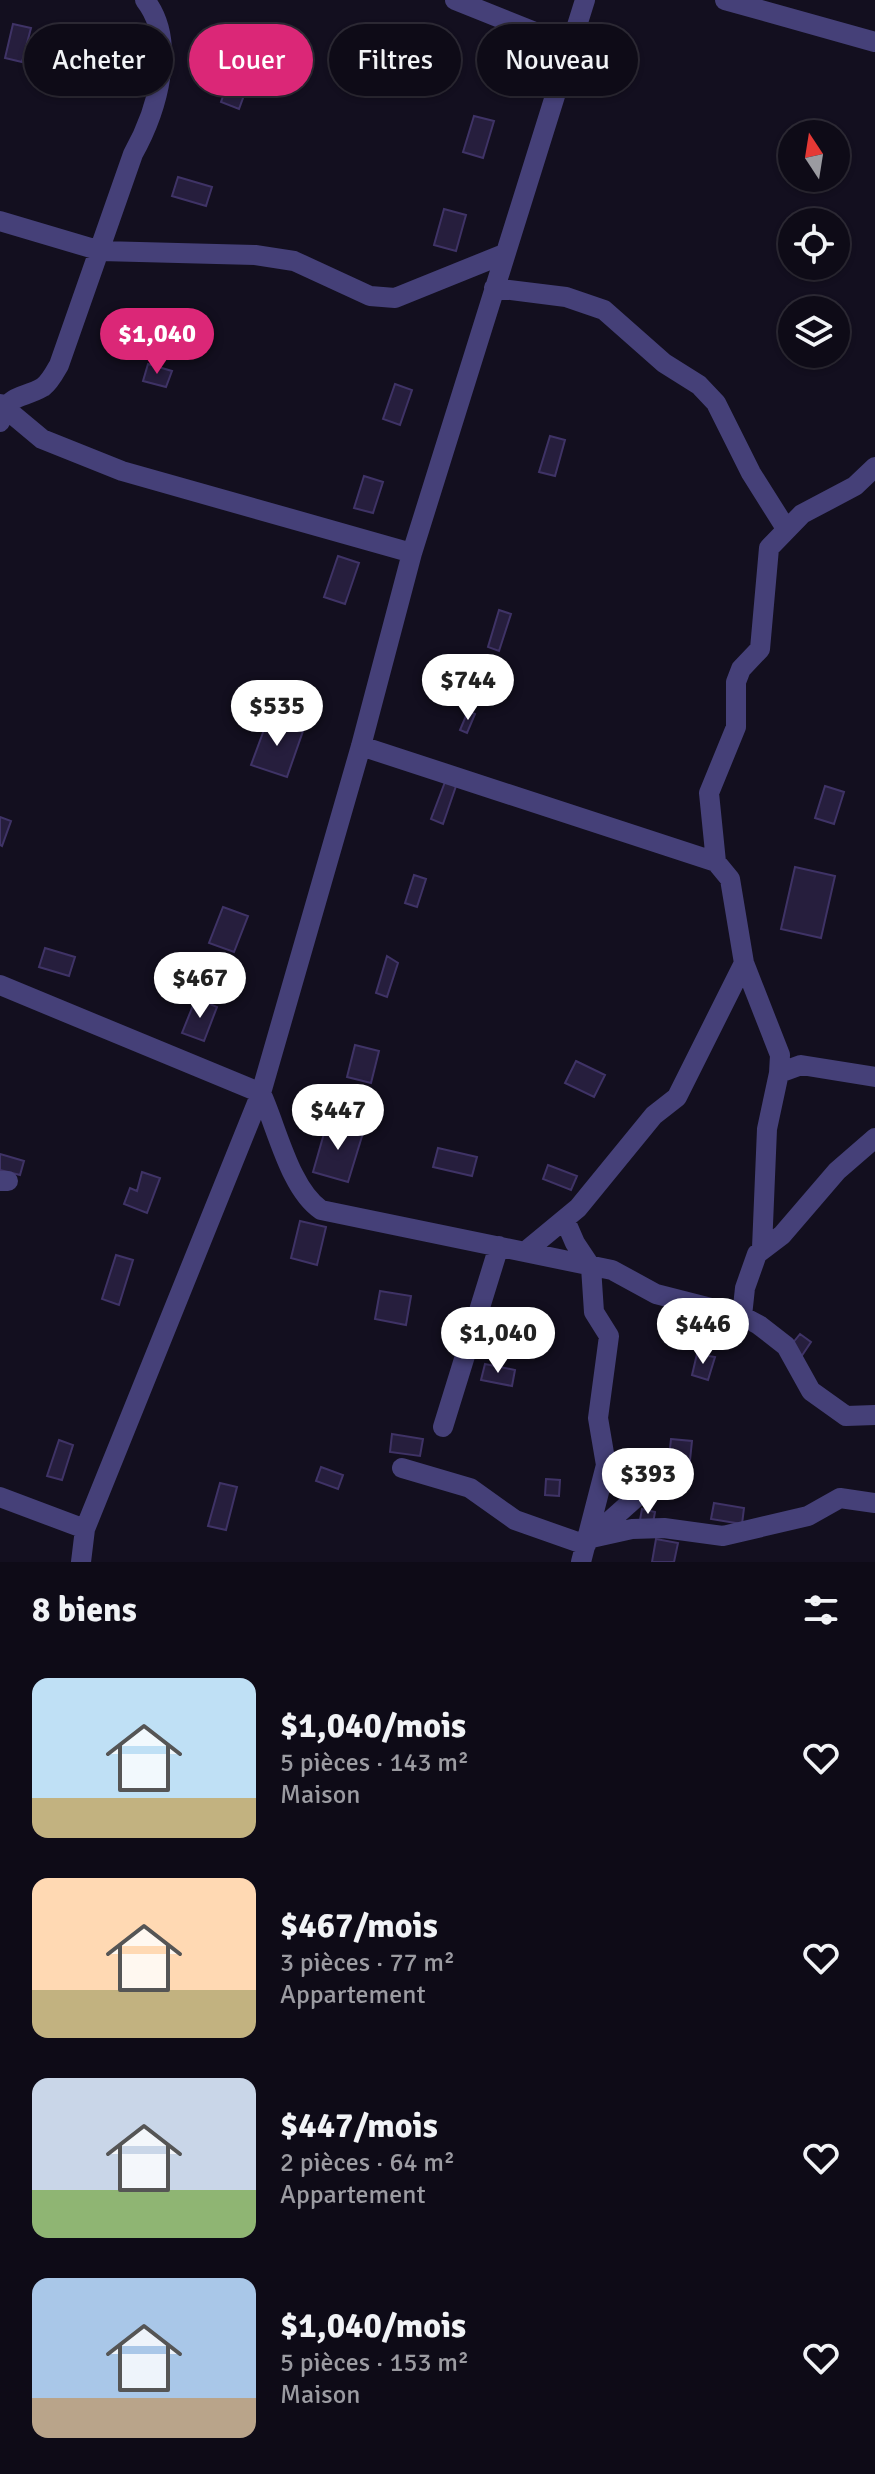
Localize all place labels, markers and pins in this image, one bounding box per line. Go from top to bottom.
pin: $1,040 [92,308,222,376]
pin: $744 [421,654,515,722]
pin: $535 [230,680,324,748]
pin: $467 [153,952,247,1020]
pin: $447 [291,1084,385,1152]
pin: $446 [656,1298,750,1366]
pin: $1,040 [433,1307,563,1375]
pin: $393 [601,1448,695,1516]

